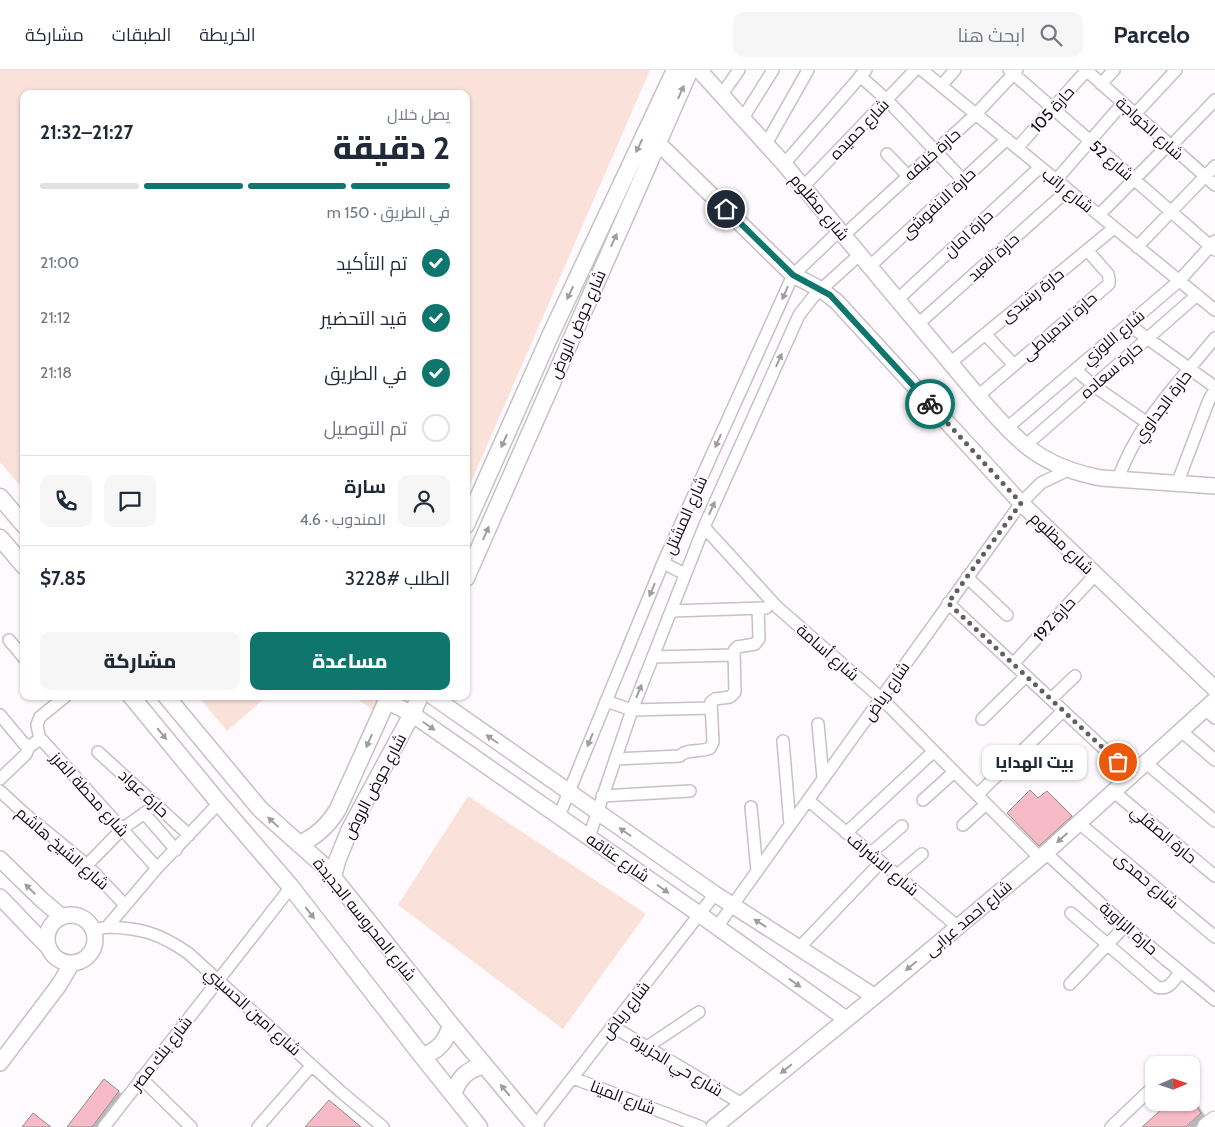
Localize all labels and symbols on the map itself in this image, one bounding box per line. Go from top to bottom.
street label: حارة 105 [1027,82,1078,136]
one-way arrow [678,85,686,99]
street label: شارع الخواجة [1111,93,1187,165]
street label: شارع حميده [826,95,894,165]
street label: حارة خليفه [900,124,964,184]
street label: شارع 52 [1085,136,1137,186]
one-way arrow [635,139,643,153]
street label: حارة الانفوشى [897,164,980,243]
street label: شارع راتب [1037,164,1097,218]
street label: شارع مظلوم [785,170,853,246]
pin [705,188,747,230]
street label: حارة امان [940,206,998,262]
street label: حارة العبد [964,229,1023,285]
one-way arrow [611,233,619,247]
street label: حارة رشيدى [997,264,1068,327]
street label: شارع حوض الروض [545,267,612,382]
one-way arrow [566,286,574,300]
one-way arrow [780,286,788,300]
street label: حارة الدمياطى [1018,288,1102,365]
street label: شارع اللوزي [1078,306,1151,372]
street label: حارة سعاده [1076,338,1146,402]
one-way arrow [775,353,783,367]
street label: حارة الجداوي [1129,367,1199,448]
courier [905,379,955,429]
one-way arrow [499,434,507,448]
one-way arrow [713,434,721,448]
street label: شارع المشتل [660,473,713,558]
one-way arrow [709,501,717,515]
street label: شارع مظلوم [1025,508,1097,580]
one-way arrow [482,526,490,540]
one-way arrow [647,583,655,597]
street label: حارة 192 [1029,593,1079,646]
street label: شارع أسامة [791,620,863,686]
street label: شارع رياض [859,658,915,726]
one-way arrow [635,683,643,698]
one-way arrow [422,721,436,731]
one-way arrow [156,727,167,740]
street label: شارع حوض الروض [339,730,412,843]
one-way arrow [586,733,594,748]
one-way arrow [365,734,373,748]
one-way arrow [485,734,499,744]
pin [1097,741,1139,783]
callout: بيت الهدايا [983,744,1088,780]
street label: شارع محطة الفرز [45,747,133,842]
street label: حارة عواد [115,765,173,821]
street label: حارة الصقلي [1124,801,1200,870]
street label: شارع الشيخ هاشم [11,803,113,895]
one-way arrow [268,816,280,828]
one-way arrow [618,827,632,837]
street label: شارع عتاقه [581,829,653,888]
street label: شارع الاشراف [842,829,922,901]
one-way arrow [1056,833,1069,844]
street label: شارع حمدى [1110,848,1182,914]
street label: شارع المحروسه الجديدة [308,854,420,986]
street label: شارع احمد عرابى [921,876,1017,962]
one-way arrow [25,883,37,895]
one-way arrow [656,884,670,894]
street label: حارة الزاوية [1096,898,1162,959]
one-way arrow [305,906,316,919]
one-way arrow [753,918,766,928]
one-way arrow [905,961,918,972]
street label: شارع امين الحسيني [198,963,305,1063]
street label: شارع رياض [597,978,655,1044]
one-way arrow [788,978,802,988]
street label: شارع بنك مصر [126,1013,198,1096]
street label: شارع حي الجزيرة [625,1030,726,1104]
north arrow [1145,1056,1200,1111]
one-way arrow [779,1063,792,1074]
street label: شارع المينا [587,1076,658,1120]
one-way arrow [499,1083,510,1096]

